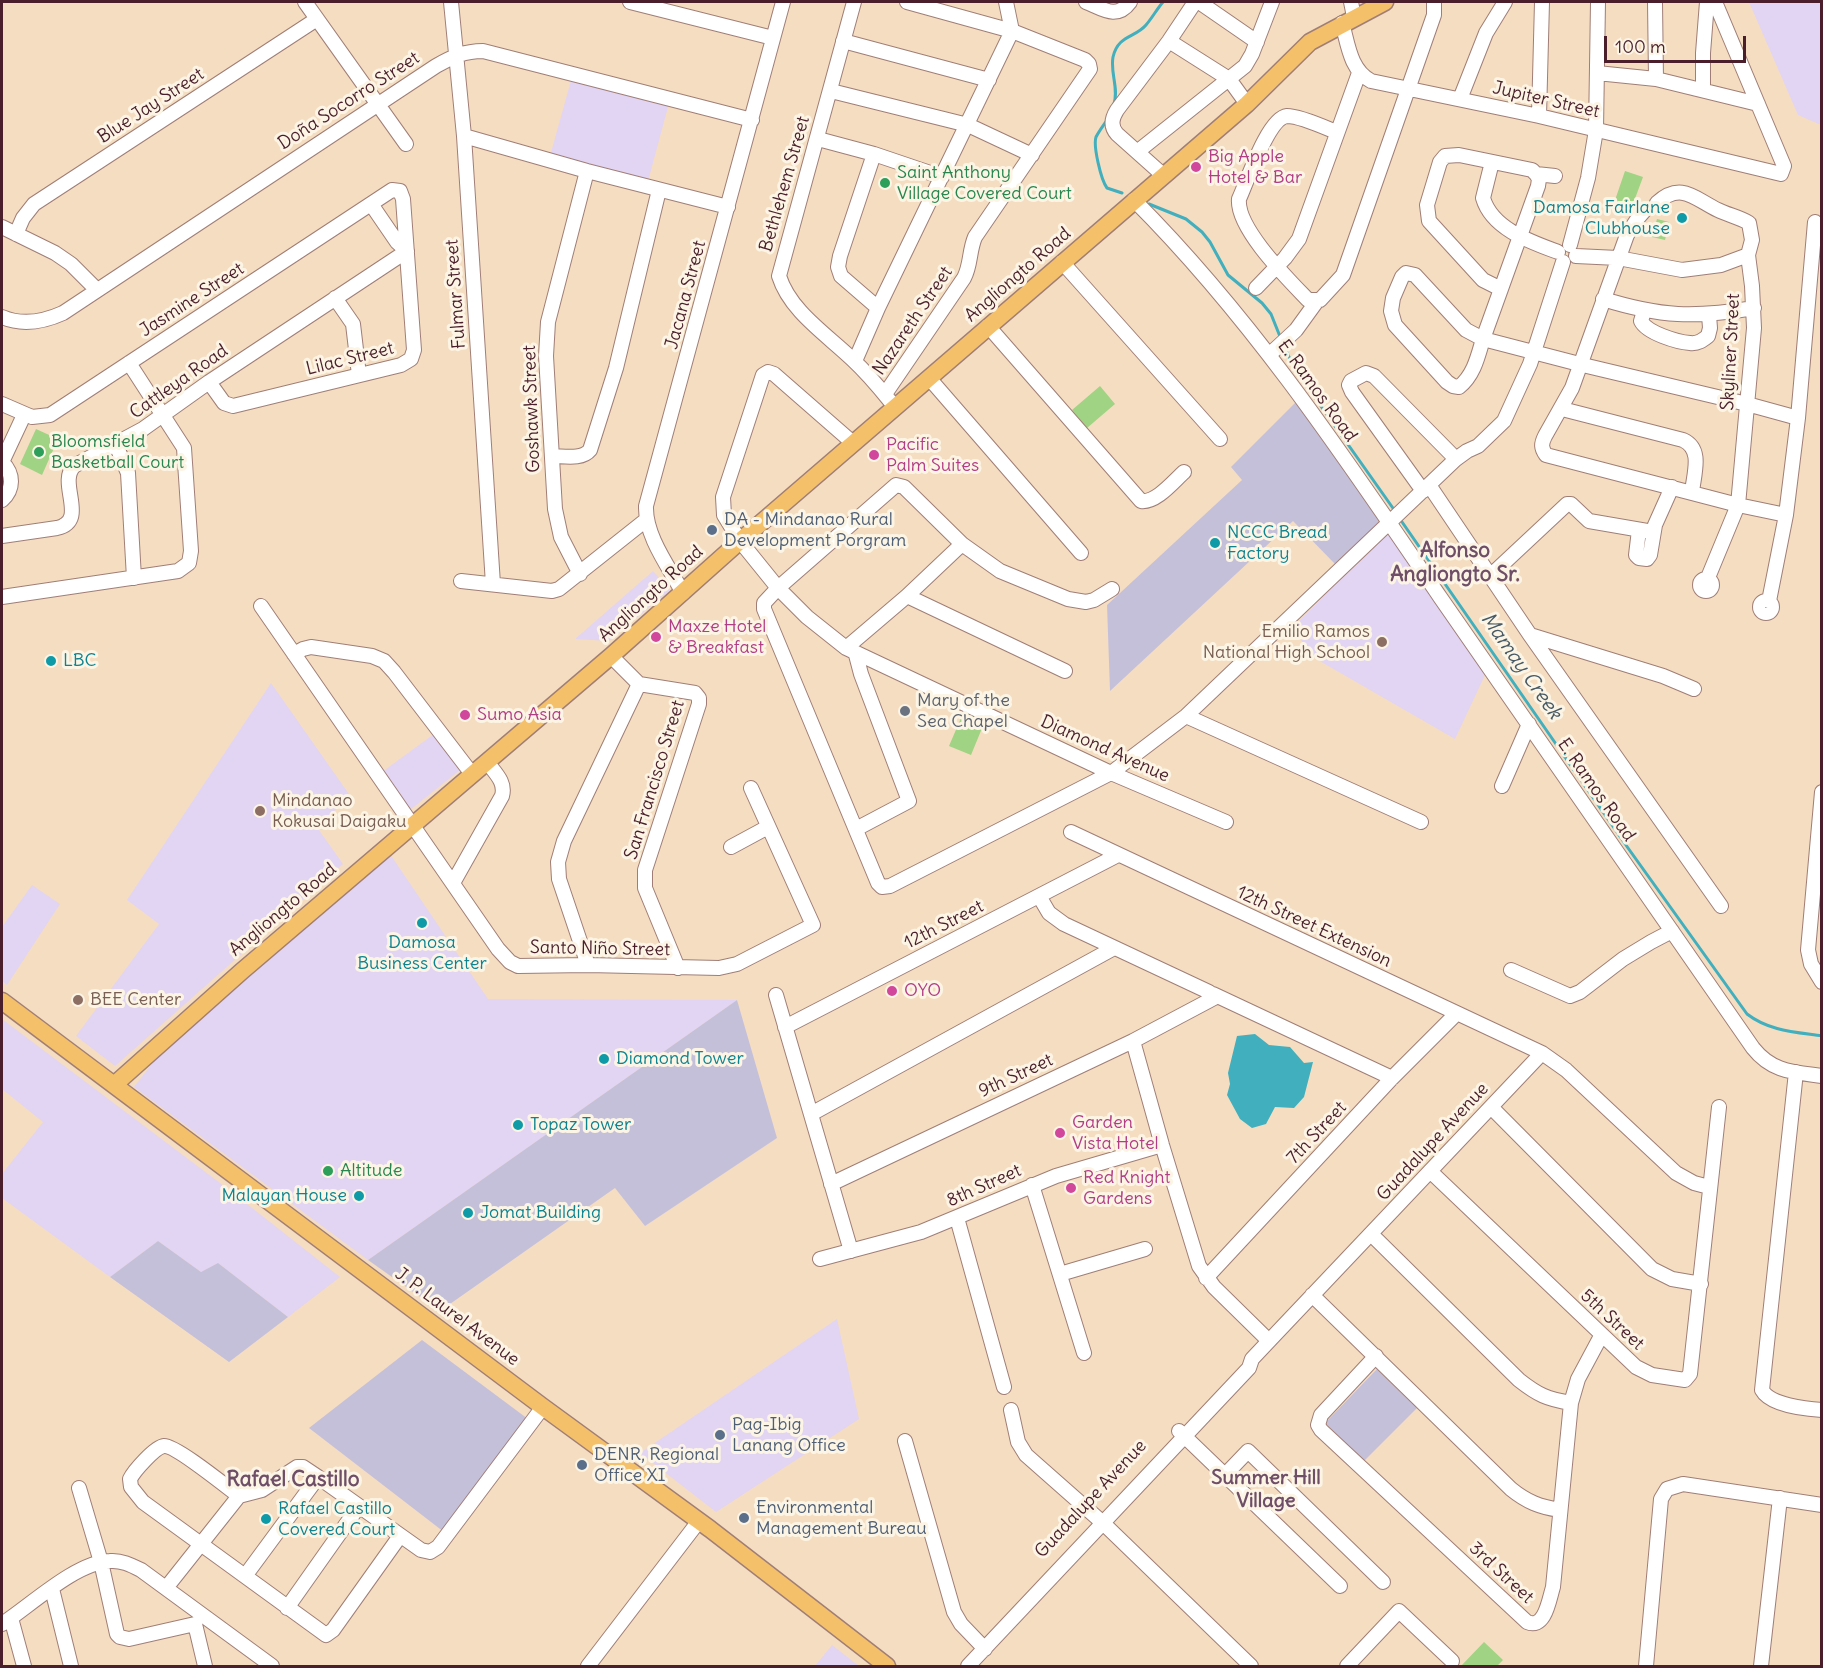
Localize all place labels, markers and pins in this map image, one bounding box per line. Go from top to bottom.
place label: Big Apple Hotel & Bar [1208,146,1302,188]
marker: Big Apple Hotel & Bar [1189,160,1203,174]
place label: Saint Anthony Village Covered Court [897,162,1072,204]
marker: Saint Anthony Village Covered Court [878,176,892,190]
place label: Damosa Fairlane Clubhouse [1533,197,1670,240]
marker: Damosa Fairlane Clubhouse [1675,211,1689,225]
place label: Bloomsfield Basketball Court [51,431,184,474]
place label: Pacific Palm Suites [886,434,979,476]
marker: Bloomsfield Basketball Court [32,445,46,459]
marker: Pacific Palm Suites [867,448,881,462]
place label: DA - Mindanao Rural Development Porgram [724,509,906,552]
place label: NCCC Bread Factory [1227,522,1328,564]
marker: DA - Mindanao Rural Development Porgram [705,523,719,537]
marker: NCCC Bread Factory [1208,536,1222,550]
place label: Maxze Hotel & Breakfast [668,616,766,658]
place label: Emilio Ramos National High School [1203,621,1370,664]
marker: Maxze Hotel & Breakfast [649,630,663,644]
marker: Emilio Ramos National High School [1375,635,1389,649]
place label: LBC [63,650,96,672]
marker: LBC [44,654,58,668]
place label: Mary of the Sea Chapel [917,690,1010,732]
place label: Sumo Asia [477,704,562,726]
marker: Mary of the Sea Chapel [898,704,912,718]
marker: Sumo Asia [458,708,472,722]
place label: Mindanao Kokusai Daigaku [272,790,407,832]
marker: Mindanao Kokusai Daigaku [253,804,267,818]
marker: Damosa Business Center [415,916,429,930]
place label: Damosa Business Center [357,932,487,974]
place label: OYO [904,980,941,1002]
marker: OYO [885,984,899,998]
place label: BEE Center [90,989,181,1011]
marker: BEE Center [71,993,85,1007]
place label: Diamond Tower [616,1048,744,1070]
marker: Diamond Tower [597,1052,611,1066]
place label: Garden Vista Hotel [1072,1112,1159,1154]
place label: Topaz Tower [530,1114,631,1136]
marker: Topaz Tower [511,1118,525,1132]
marker: Garden Vista Hotel [1053,1126,1067,1140]
place label: Altitude [340,1160,402,1182]
marker: Altitude [321,1164,335,1178]
place label: Red Knight Gardens [1083,1167,1171,1210]
marker: Red Knight Gardens [1064,1181,1078,1195]
place label: Malayan House [221,1185,347,1207]
marker: Malayan House [352,1189,366,1203]
place label: Jomat Building [480,1202,601,1224]
marker: Jomat Building [461,1206,475,1220]
place label: Pag-Ibig Lanang Office [732,1414,846,1456]
marker: Pag-Ibig Lanang Office [713,1428,727,1442]
place label: DENR, Regional Office XI [594,1444,719,1486]
marker: DENR, Regional Office XI [575,1458,589,1472]
place label: Environmental Management Bureau [756,1497,927,1540]
place label: Rafael Castillo Covered Court [278,1498,395,1540]
marker: Environmental Management Bureau [737,1511,751,1525]
marker: Rafael Castillo Covered Court [259,1512,273,1526]

